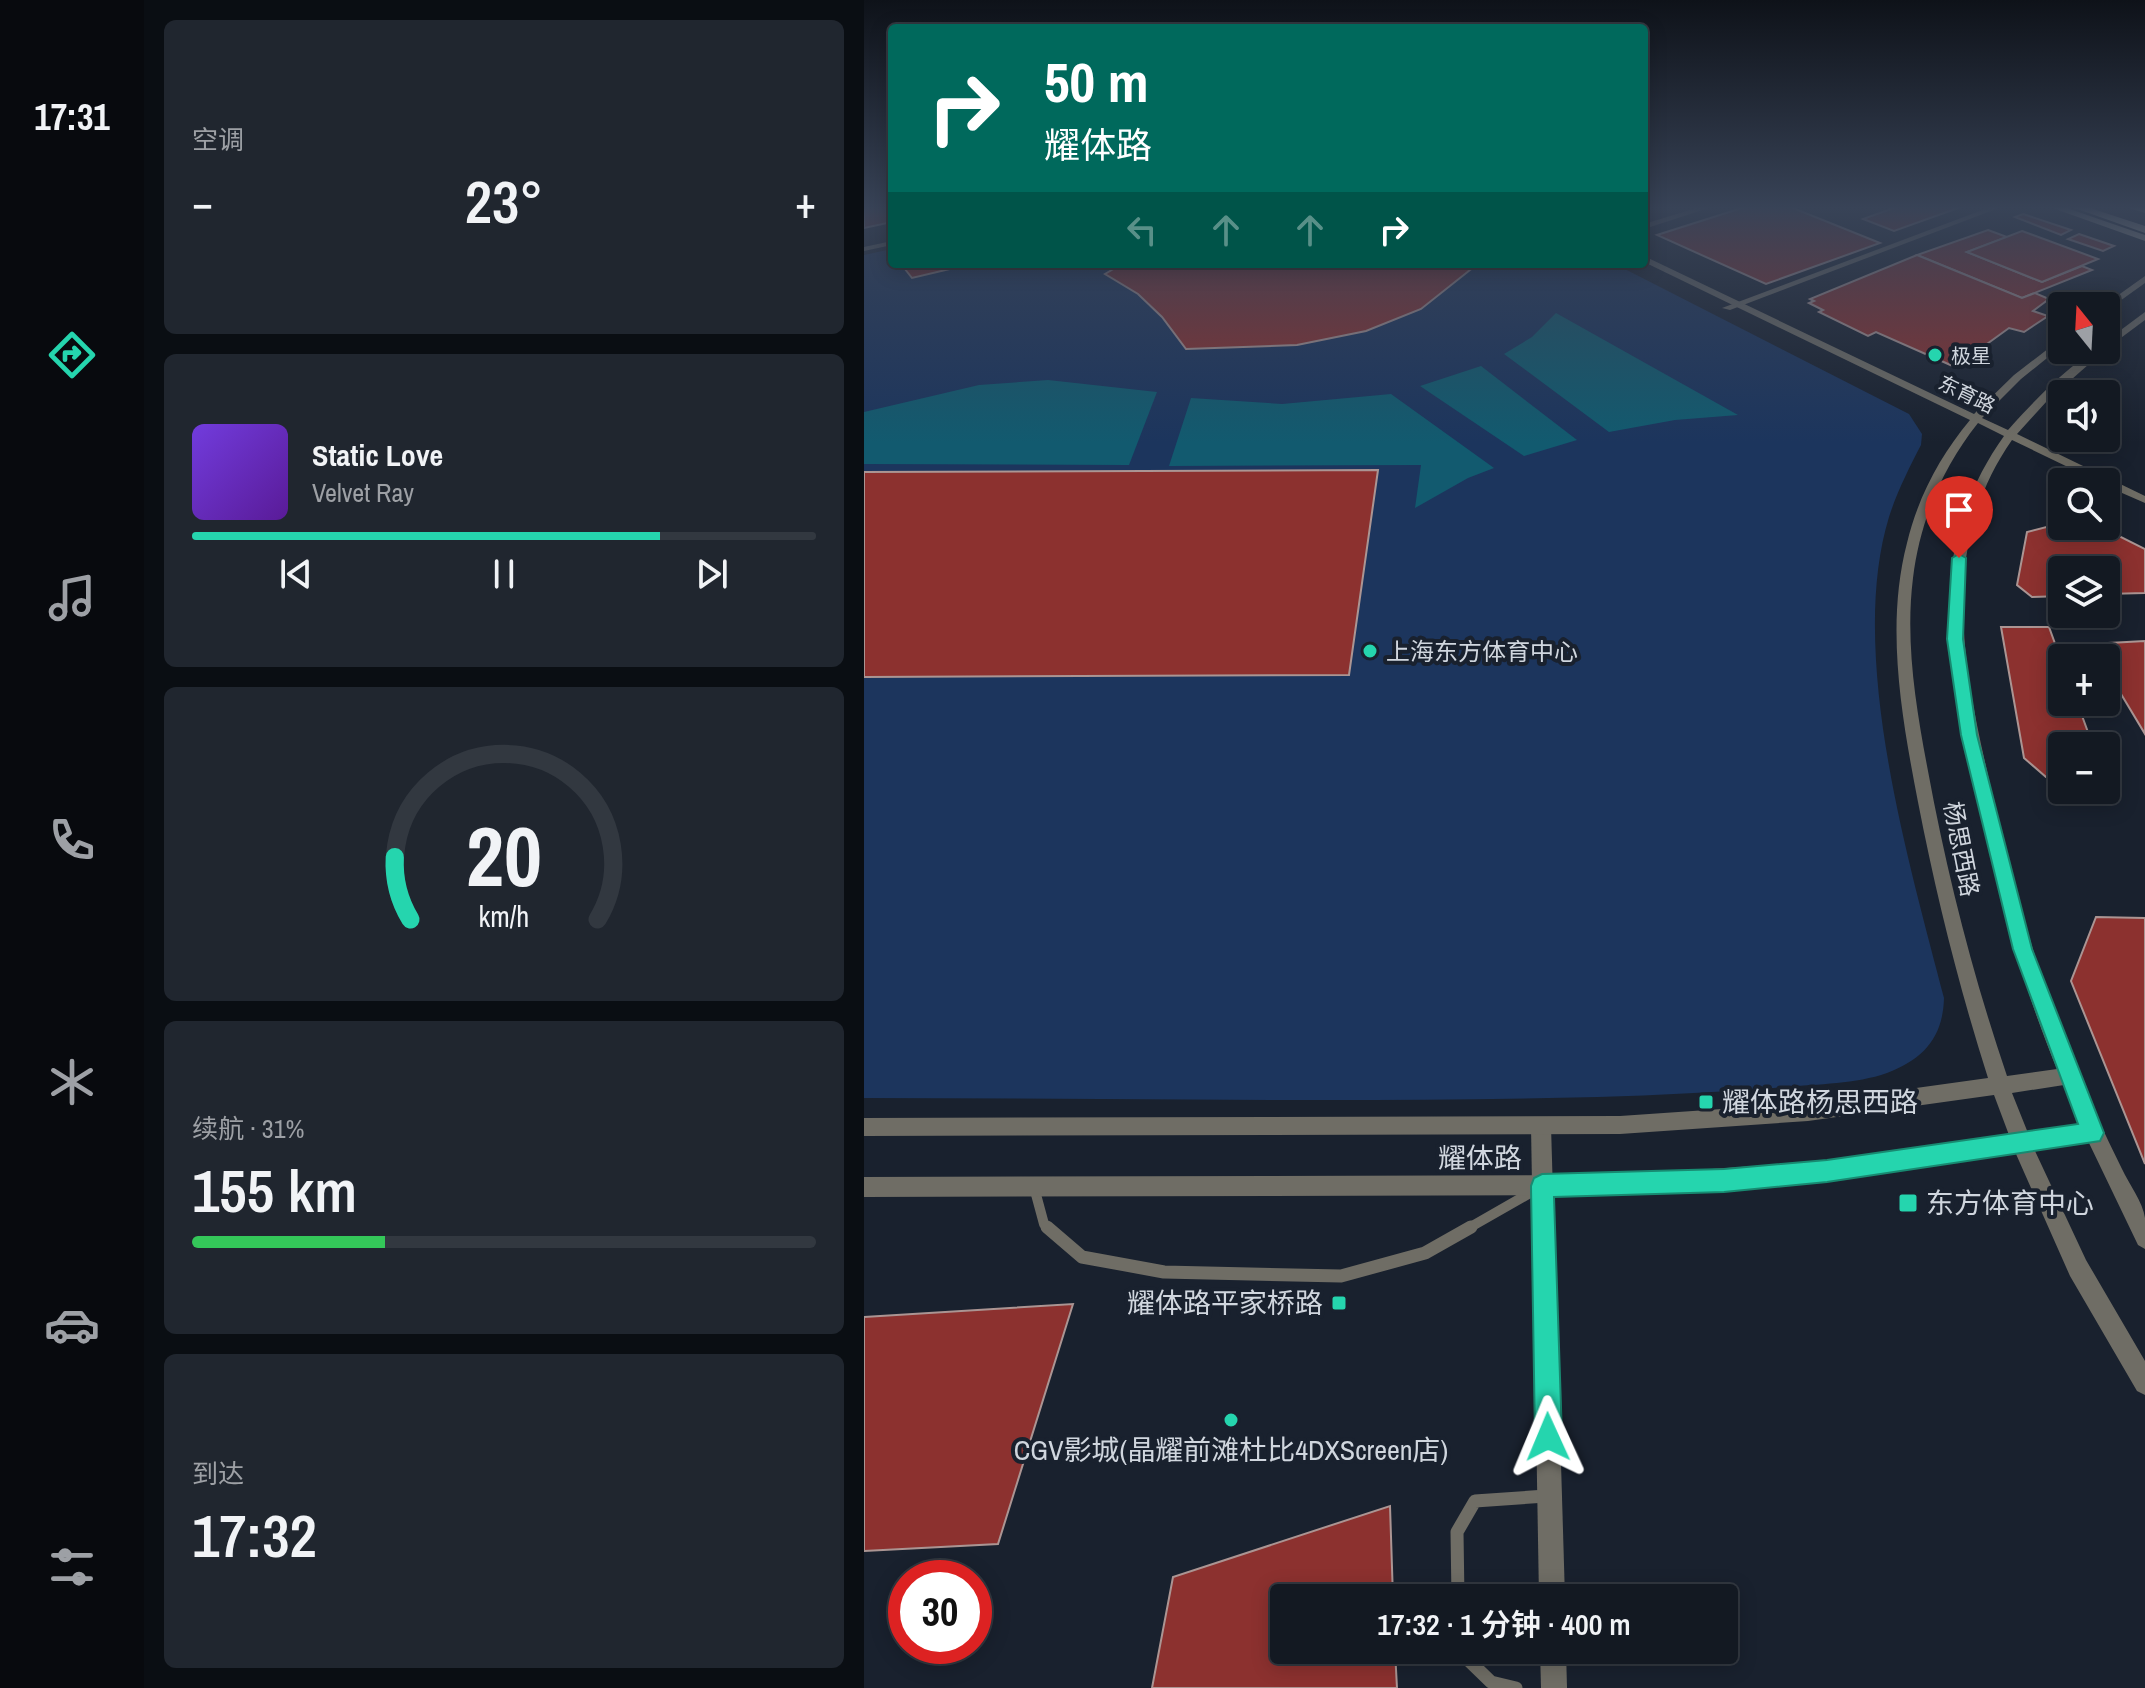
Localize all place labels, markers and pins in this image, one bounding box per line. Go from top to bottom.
place label: 极星 [1951,342,1991,369]
marker: 极星 [1926,346,1944,364]
pin [1925,476,1993,558]
place label: 上海东方体育中心 [1386,635,1578,667]
marker: 上海东方体育中心 [1361,642,1379,660]
place label: 耀体路杨思西路 [1722,1083,1918,1121]
marker: 耀体路杨思西路 [1697,1093,1715,1111]
place label: 东方体育中心 [1926,1184,2094,1222]
marker: 东方体育中心 [1897,1192,1919,1214]
place label: 耀体路平家桥路 [1127,1284,1323,1322]
marker: 耀体路平家桥路 [1330,1294,1348,1312]
marker: CGV影城(晶耀前滩杜比4DXScreen店) [1222,1411,1240,1429]
place label: CGV影城(晶耀前滩杜比4DXScreen店) [1014,1431,1448,1469]

